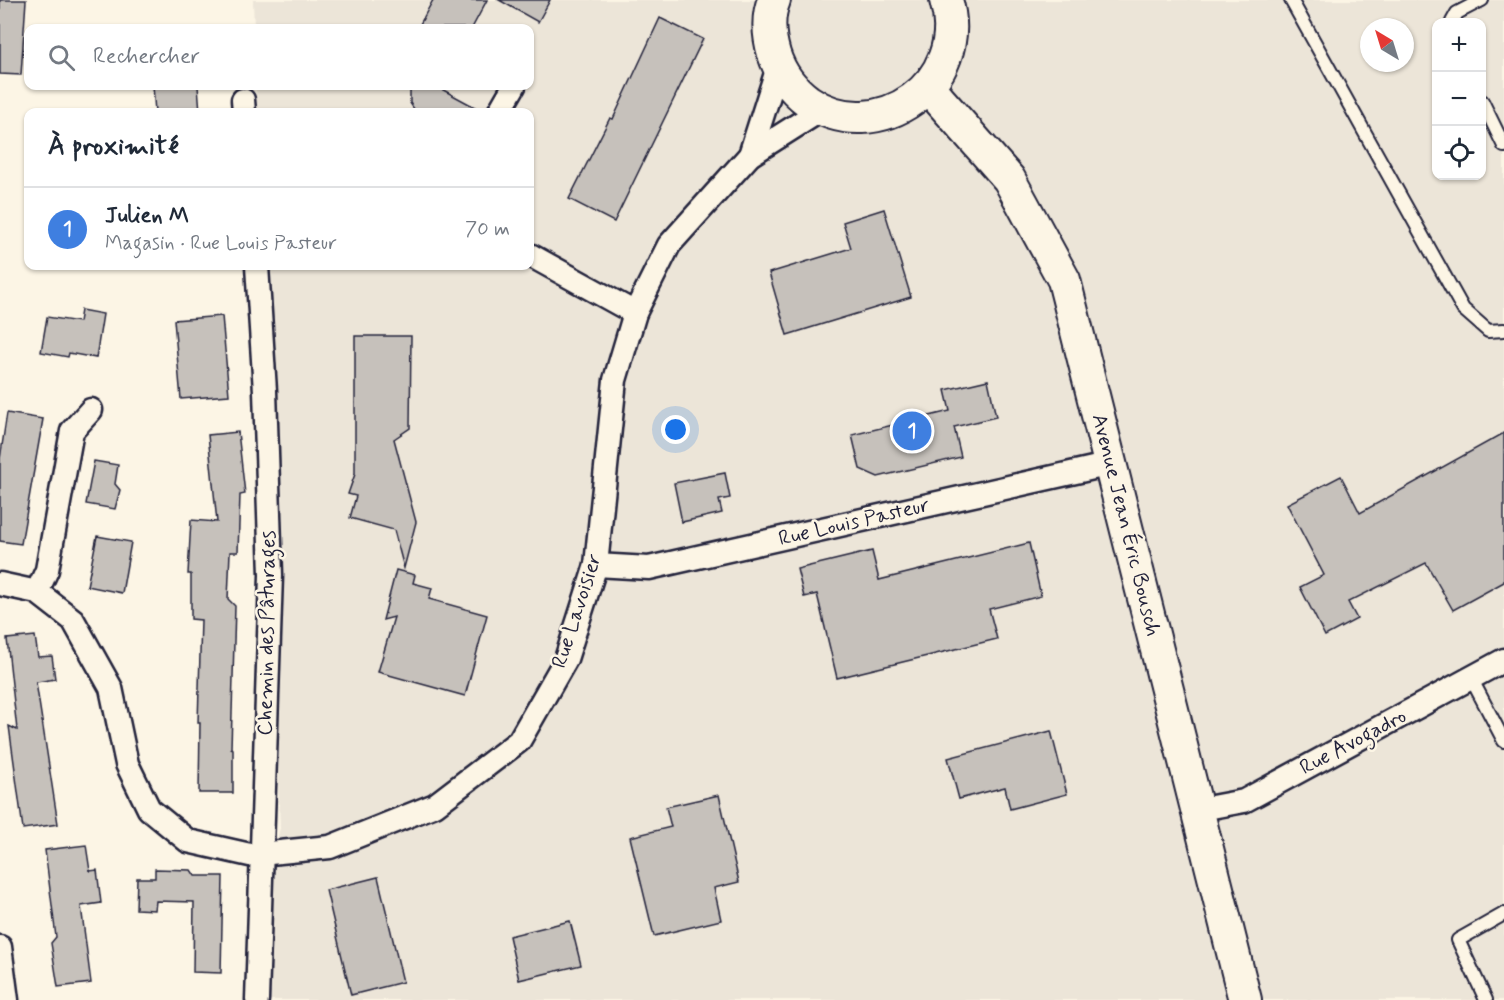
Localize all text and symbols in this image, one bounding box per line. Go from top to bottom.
north arrow [1360,18,1414,72]
map controls [1432,18,1486,180]
button: + [1432,18,1486,72]
search box [24,24,534,90]
icon: search [45,41,78,74]
text: Rechercher [93,43,200,71]
button: − [1432,72,1486,126]
button: locate [1432,126,1486,180]
text: À proximité [48,130,179,164]
text: Julien M [105,202,189,230]
text: 1 [63,216,72,243]
text: 70 m [465,216,510,243]
text: Magasin · Rue Louis Pasteur [105,230,337,257]
pin: 1 [892,408,932,454]
street label: Avenue Jean Éric Bousch [1085,411,1167,639]
your location [661,415,690,444]
street label: Rue Louis Pasteur [776,491,932,553]
street label: Chemin des Pâturages [251,530,285,736]
street label: Rue Lavoisier [545,550,609,672]
street label: Rue Avogadro [1295,702,1412,784]

